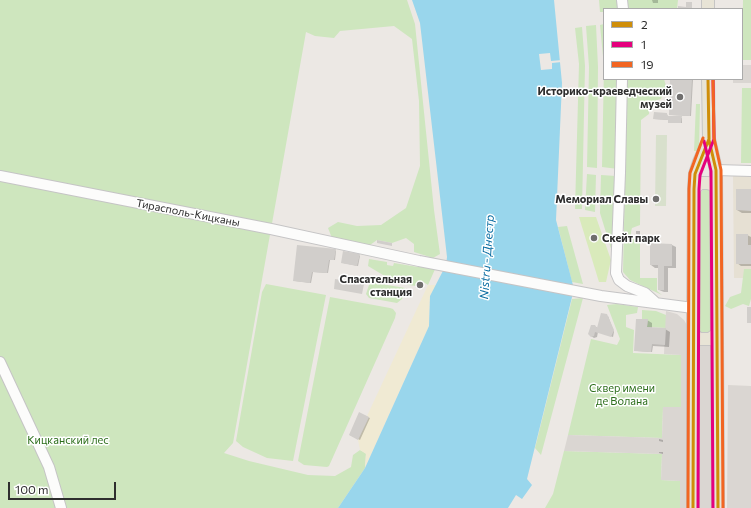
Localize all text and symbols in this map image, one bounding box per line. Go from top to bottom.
legend [603,8,743,80]
text: 2 [641,17,648,31]
text: 1 [641,37,646,51]
text: 19 [641,57,653,71]
place label: Историко-краеведческий музей [537,84,672,110]
marker: Историко-краеведческий музей [675,92,685,102]
place label: Мемориал Славы [555,192,648,206]
marker: Мемориал Славы [651,194,661,204]
street label: Тирасполь-Кицканы [135,196,241,230]
water label: Nistru - Днестр [477,214,497,300]
place label: Скейт парк [602,231,660,245]
marker: Скейт парк [589,233,599,243]
place label: Спасательная станция [340,272,412,298]
marker: Спасательная станция [415,280,425,290]
park label: Сквер имени де Волана [589,381,655,407]
park label: Кицканский лес [27,433,109,447]
scale bar [10,474,118,500]
text: 100 m [15,482,49,496]

